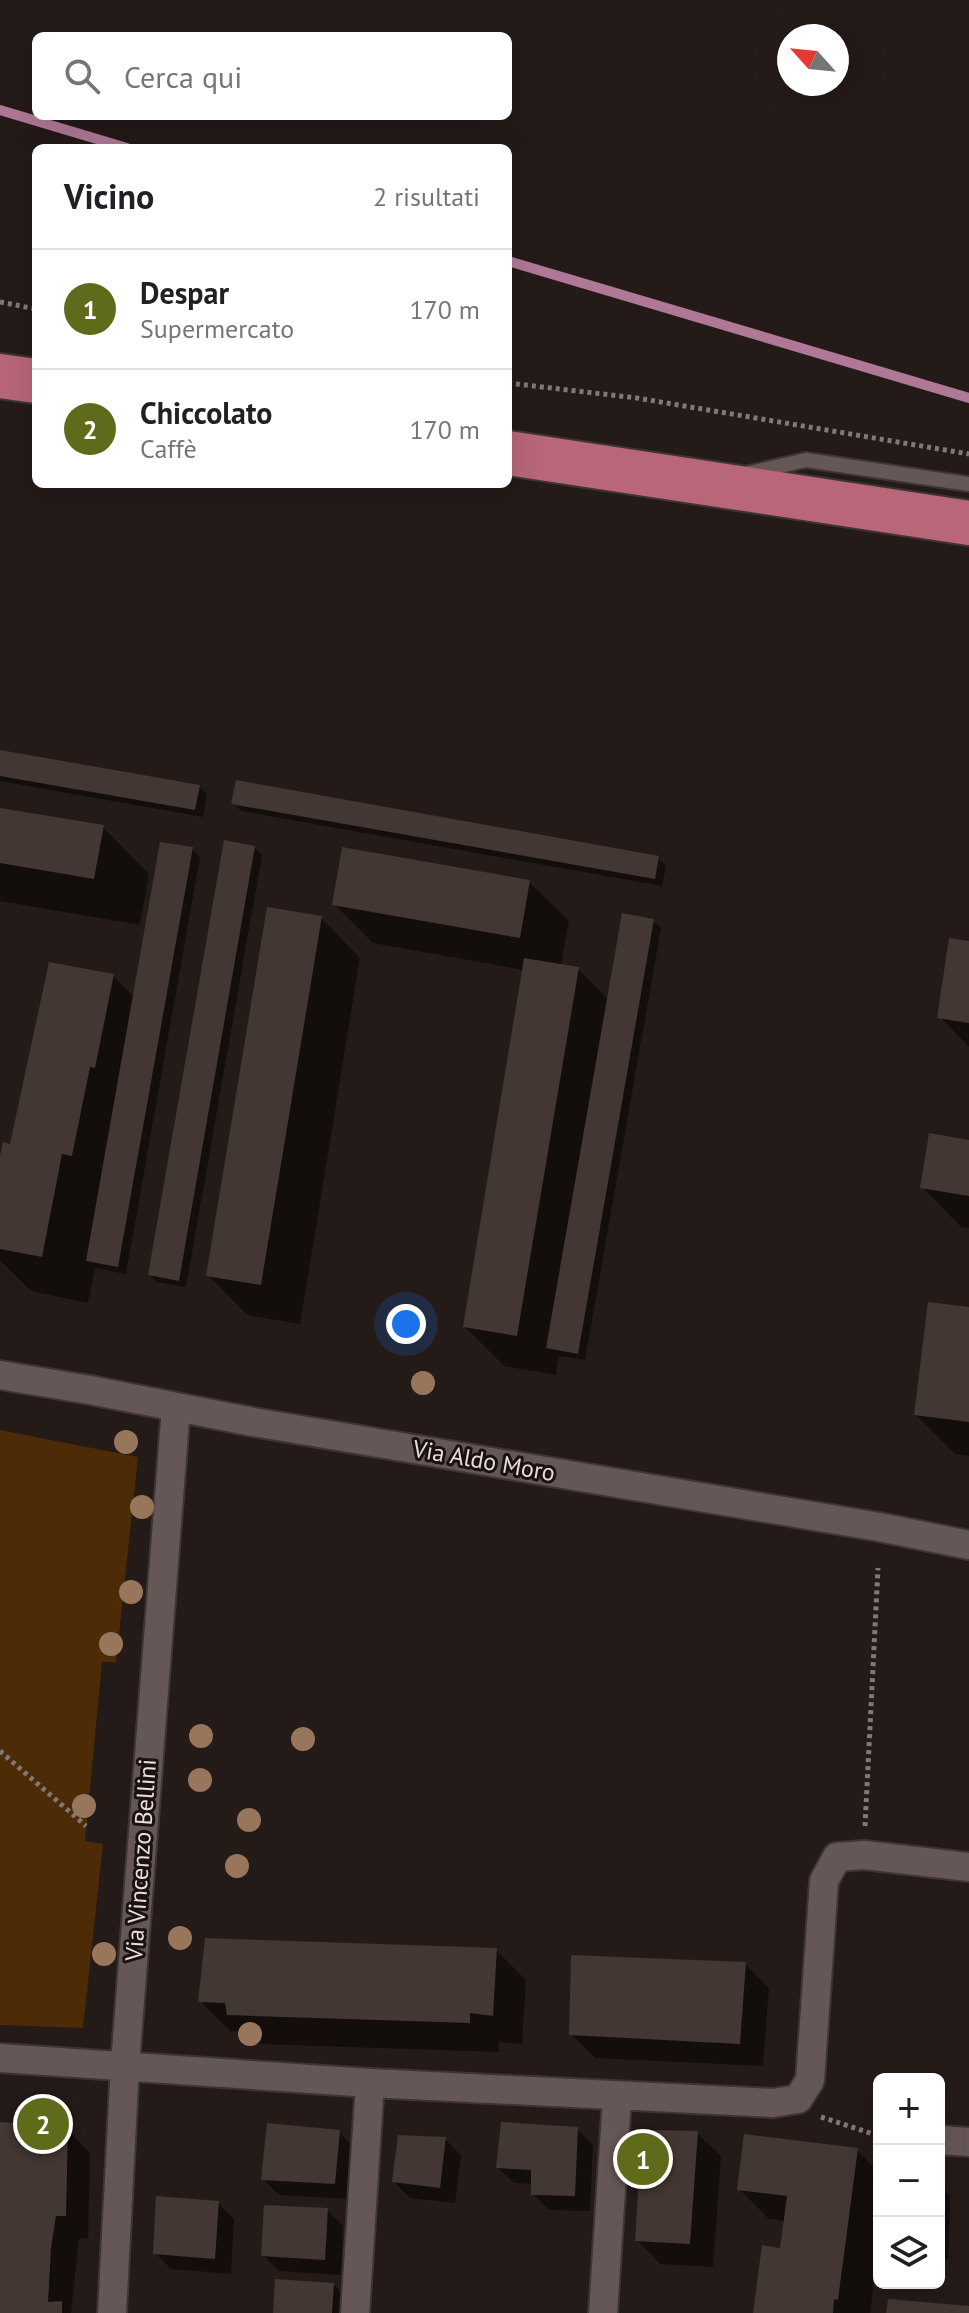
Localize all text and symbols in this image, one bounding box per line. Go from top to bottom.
north arrow [777,24,849,96]
search box [32,32,512,120]
icon: search [60,54,104,98]
text: Cerca qui [124,57,242,96]
text: Vicino [64,174,154,218]
text: 2 risultati [373,180,480,213]
text: Despar [140,273,229,312]
text: 1 [83,293,97,326]
text: 170 m [409,293,480,326]
text: Supermercato [140,312,294,345]
text: Chiccolato [140,393,272,432]
text: 2 [83,413,97,446]
text: 170 m [409,413,480,446]
text: Caffè [140,432,197,465]
your location [386,1304,426,1344]
street label: Via Aldo Moro [410,1433,558,1488]
street label: Via Vincenzo Bellini [118,1758,163,1963]
map controls [873,2073,945,2289]
button: + [873,2073,945,2145]
pin: 2 [17,2094,69,2154]
pin: 1 [617,2129,669,2189]
button: − [873,2145,945,2217]
button: layers [873,2217,945,2289]

